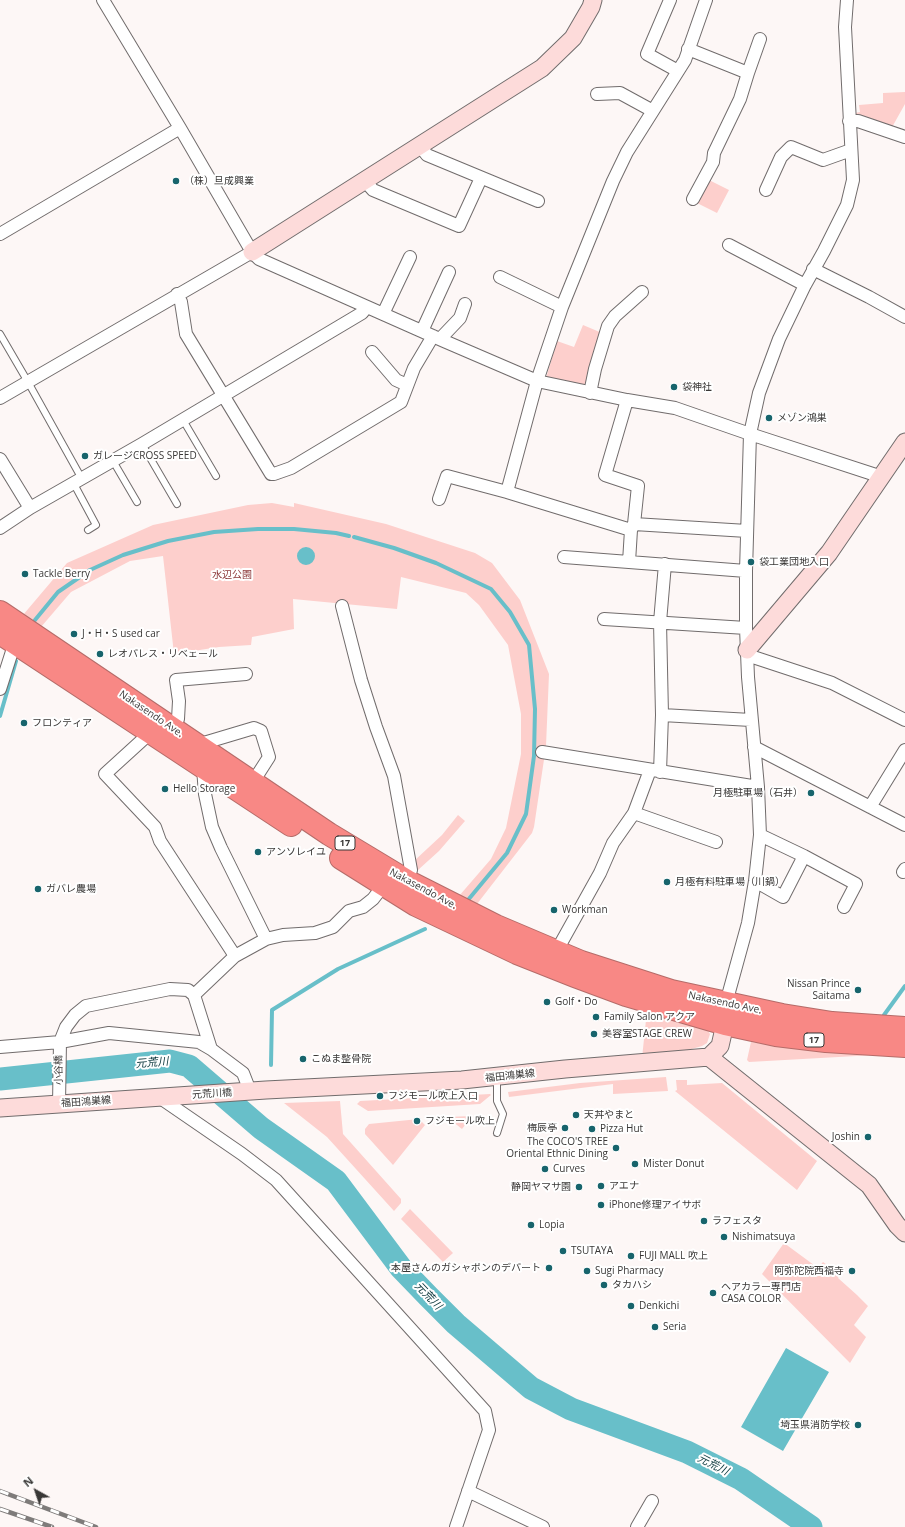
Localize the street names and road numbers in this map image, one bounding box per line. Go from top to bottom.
street label: Nakasendo Ave. [117,688,185,740]
road number: 17 [335,836,355,850]
street label: Nakasendo Ave. [387,866,459,912]
street label: Nakasendo Ave. [687,989,763,1017]
road number: 17 [804,1033,824,1047]
street label: 小谷橋 [53,1055,65,1085]
street label: 福田鴻巣線 [485,1067,535,1085]
street label: 元荒川橋 [192,1087,232,1101]
street label: 福田鴻巣線 [61,1094,111,1110]

